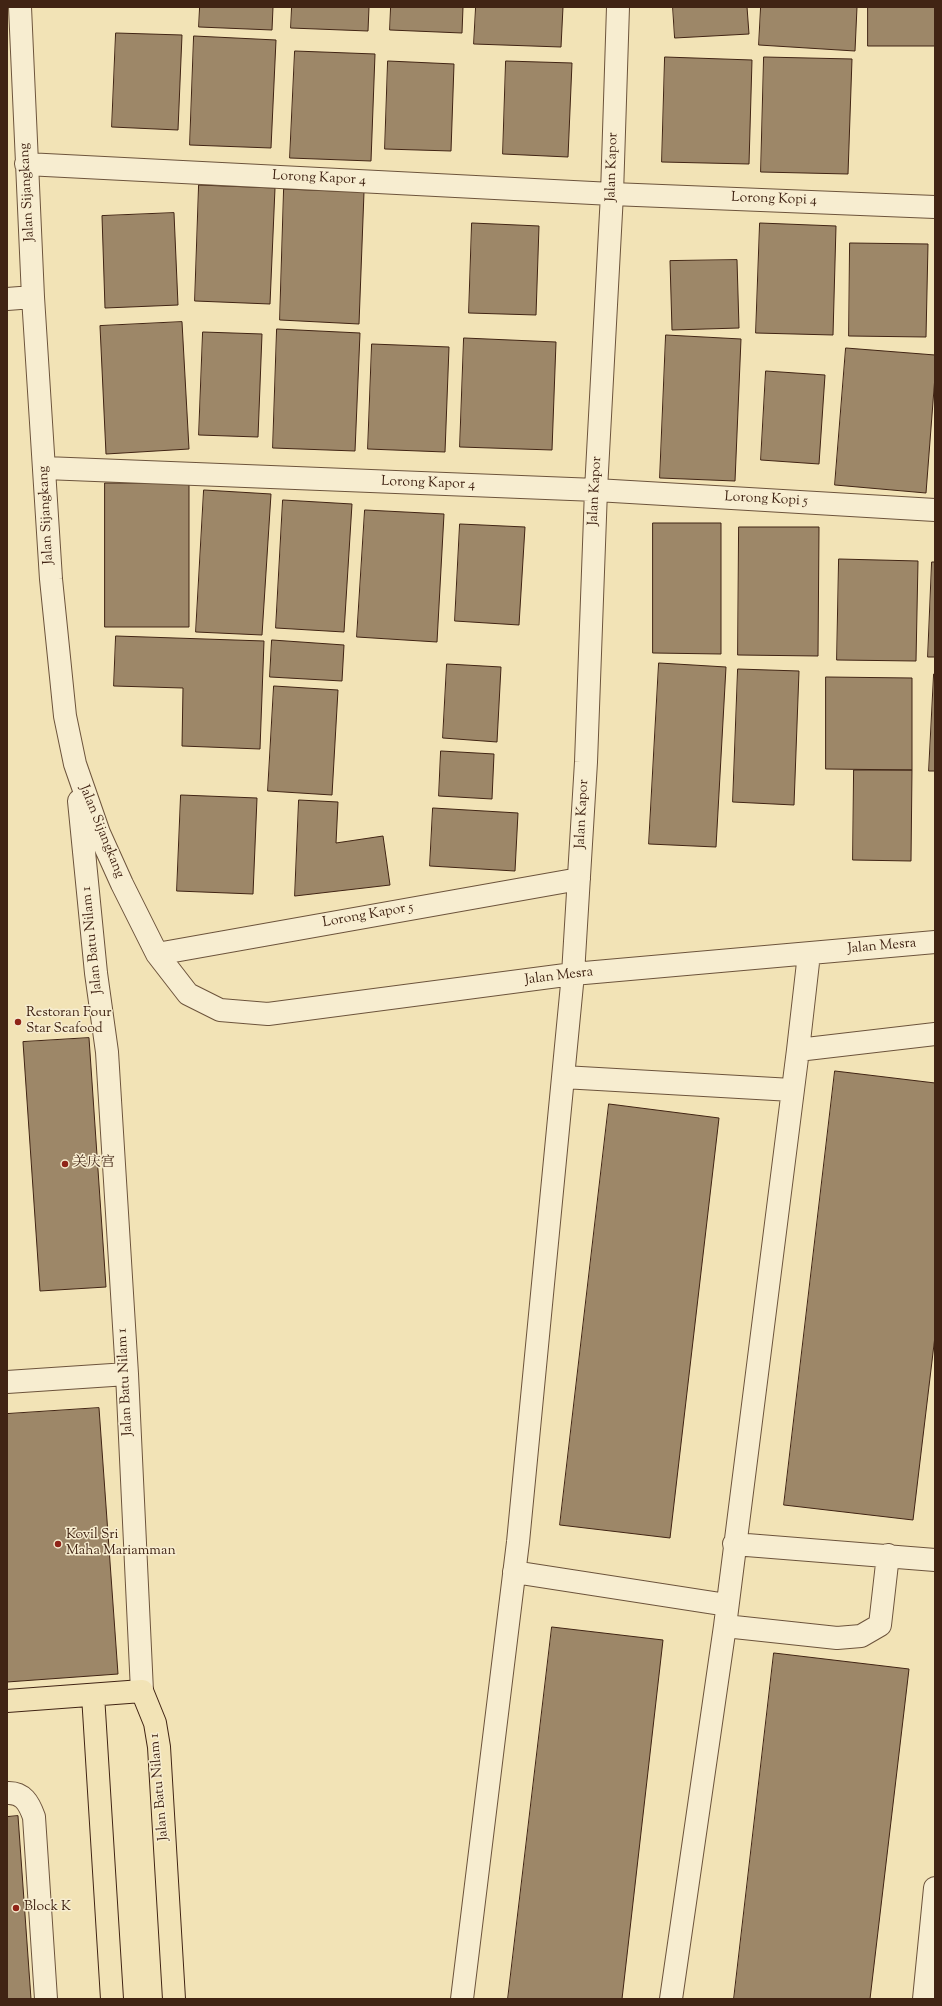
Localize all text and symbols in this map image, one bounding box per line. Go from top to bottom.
street label: Jalan Kapor [603,132,623,202]
street label: Jalan Sijangkang [17,142,39,242]
street label: Lorong Kapor 4 [272,168,366,190]
street label: Lorong Kopi 4 [731,190,817,210]
street label: Jalan Kapor [586,456,606,526]
street label: Jalan Sijangkang [36,465,58,565]
street label: Lorong Kapor 4 [381,474,475,494]
street label: Lorong Kopi 5 [724,489,808,511]
street label: Jalan Kapor [573,779,593,849]
street label: Jalan Sijangkang [75,783,127,881]
street label: Jalan Batu Nilam 1 [79,885,107,995]
street label: Lorong Kapor 5 [321,900,415,932]
street label: Jalan Mesra [847,936,917,958]
street label: Jalan Mesra [524,964,594,990]
place label: Restoran Four Star Seafood [26,1006,112,1038]
marker: Restoran Four Star Seafood [13,1017,23,1027]
place label: 关庆宫 [73,1156,115,1172]
marker: 关庆宫 [60,1159,70,1169]
street label: Jalan Batu Nilam 1 [115,1328,137,1436]
place label: Kovil Sri Maha Mariamman [66,1528,176,1560]
marker: Kovil Sri Maha Mariamman [53,1539,63,1549]
street label: Jalan Batu Nilam 1 [147,1733,173,1841]
place label: Block K [24,1900,71,1916]
marker: Block K [11,1903,21,1913]

